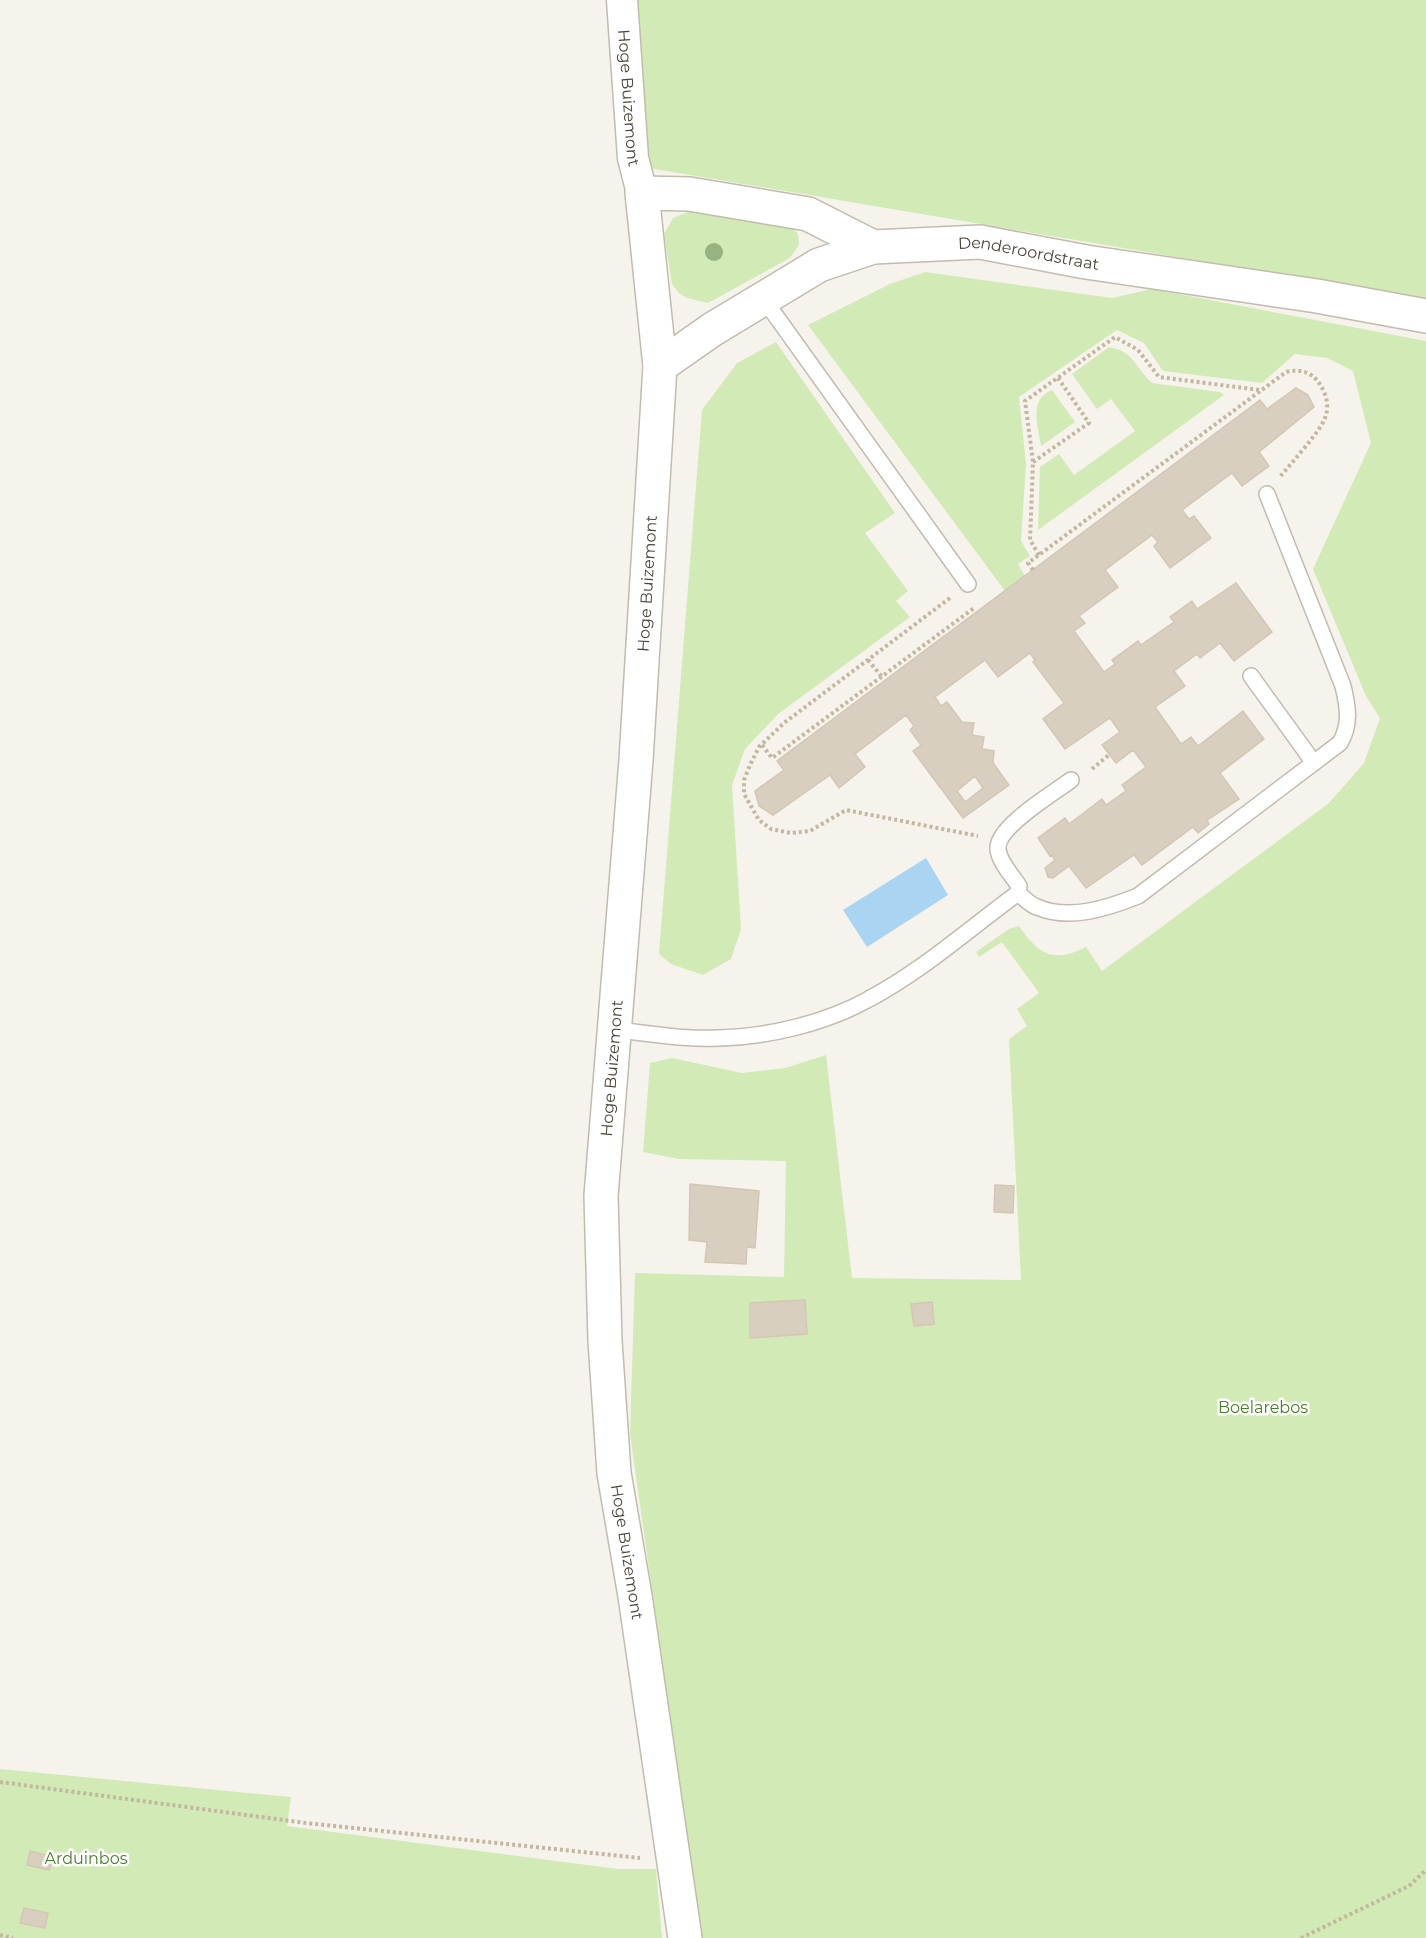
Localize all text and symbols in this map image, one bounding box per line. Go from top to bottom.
street label: Hoge Buizemont [615,29,644,169]
street label: Denderoordstraat [958,232,1101,273]
street label: Hoge Buizemont [633,514,660,653]
street label: Hoge Buizemont [596,999,626,1137]
park label: Boelarebos [1218,1398,1308,1417]
street label: Hoge Buizemont [607,1483,647,1622]
park label: Arduinbos [44,1849,128,1868]

